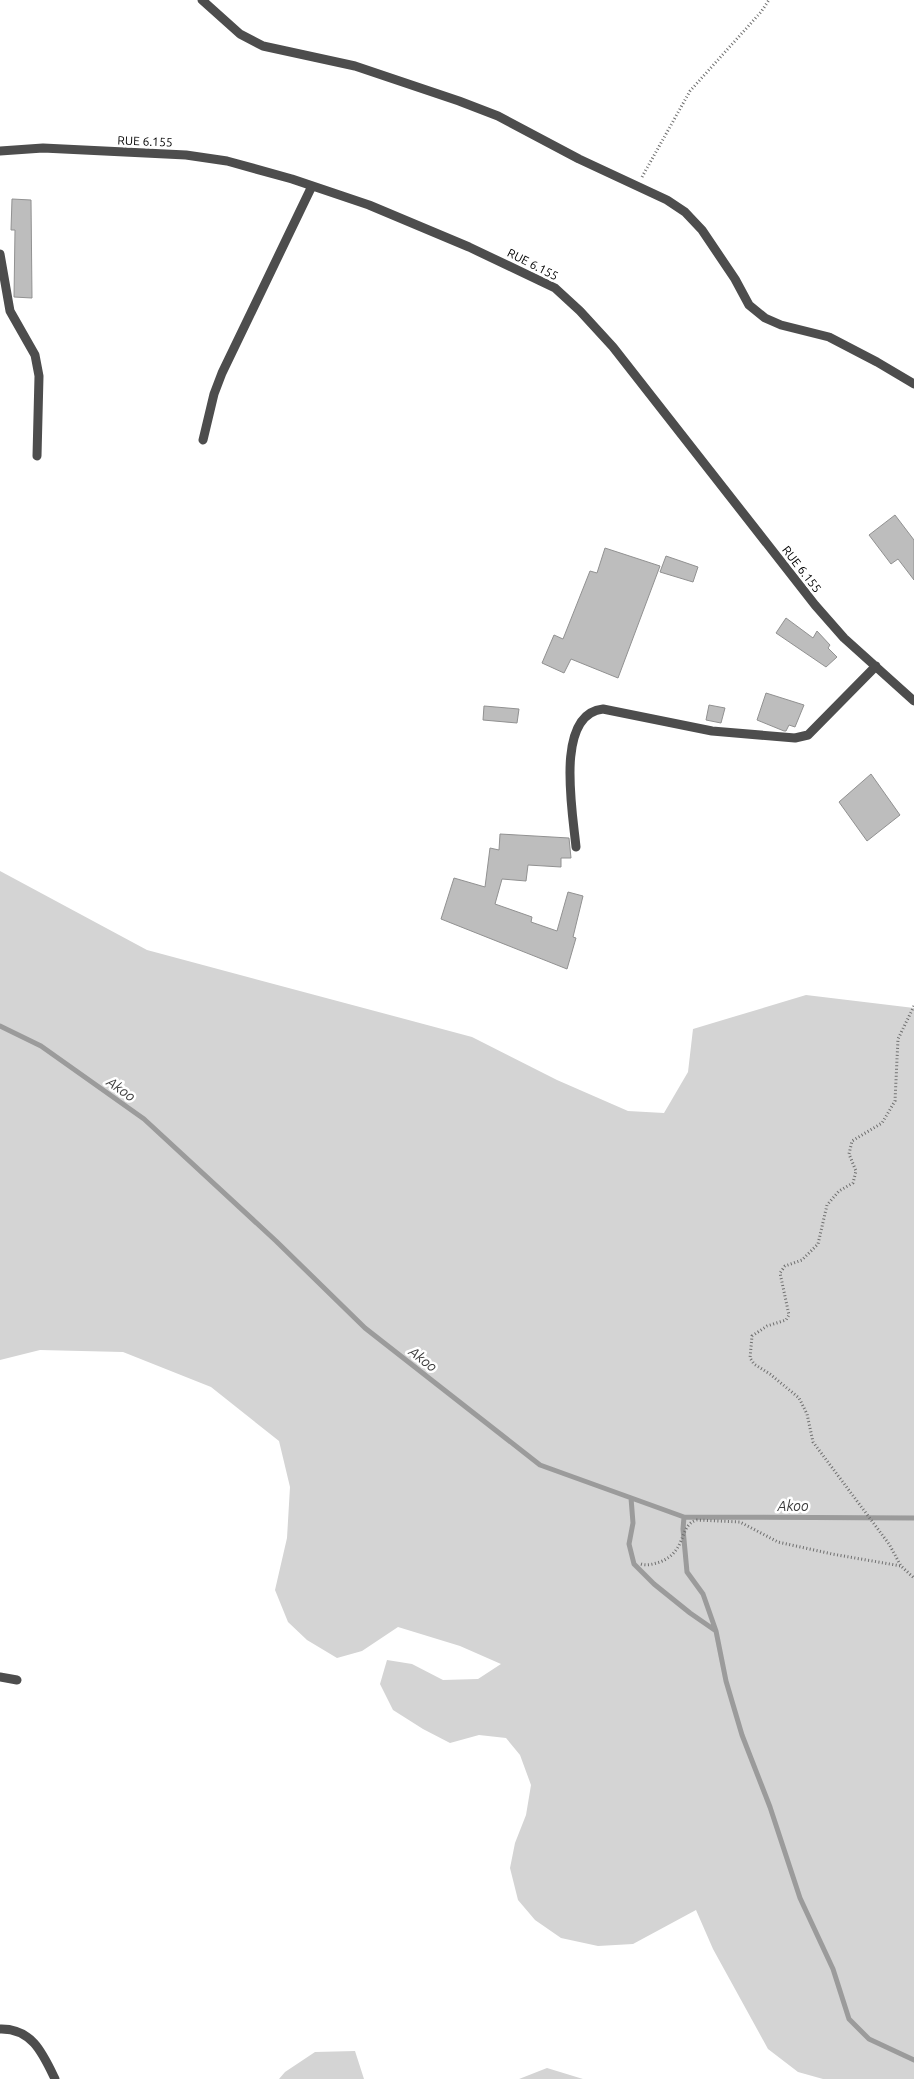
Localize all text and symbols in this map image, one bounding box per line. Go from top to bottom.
street label: RUE 6.155 [117,134,173,148]
street label: RUE 6.155 [505,246,561,282]
street label: RUE 6.155 [780,543,824,595]
water label: Akoo [103,1073,139,1105]
water label: Akoo [405,1343,440,1375]
water label: Akoo [776,1498,809,1514]

